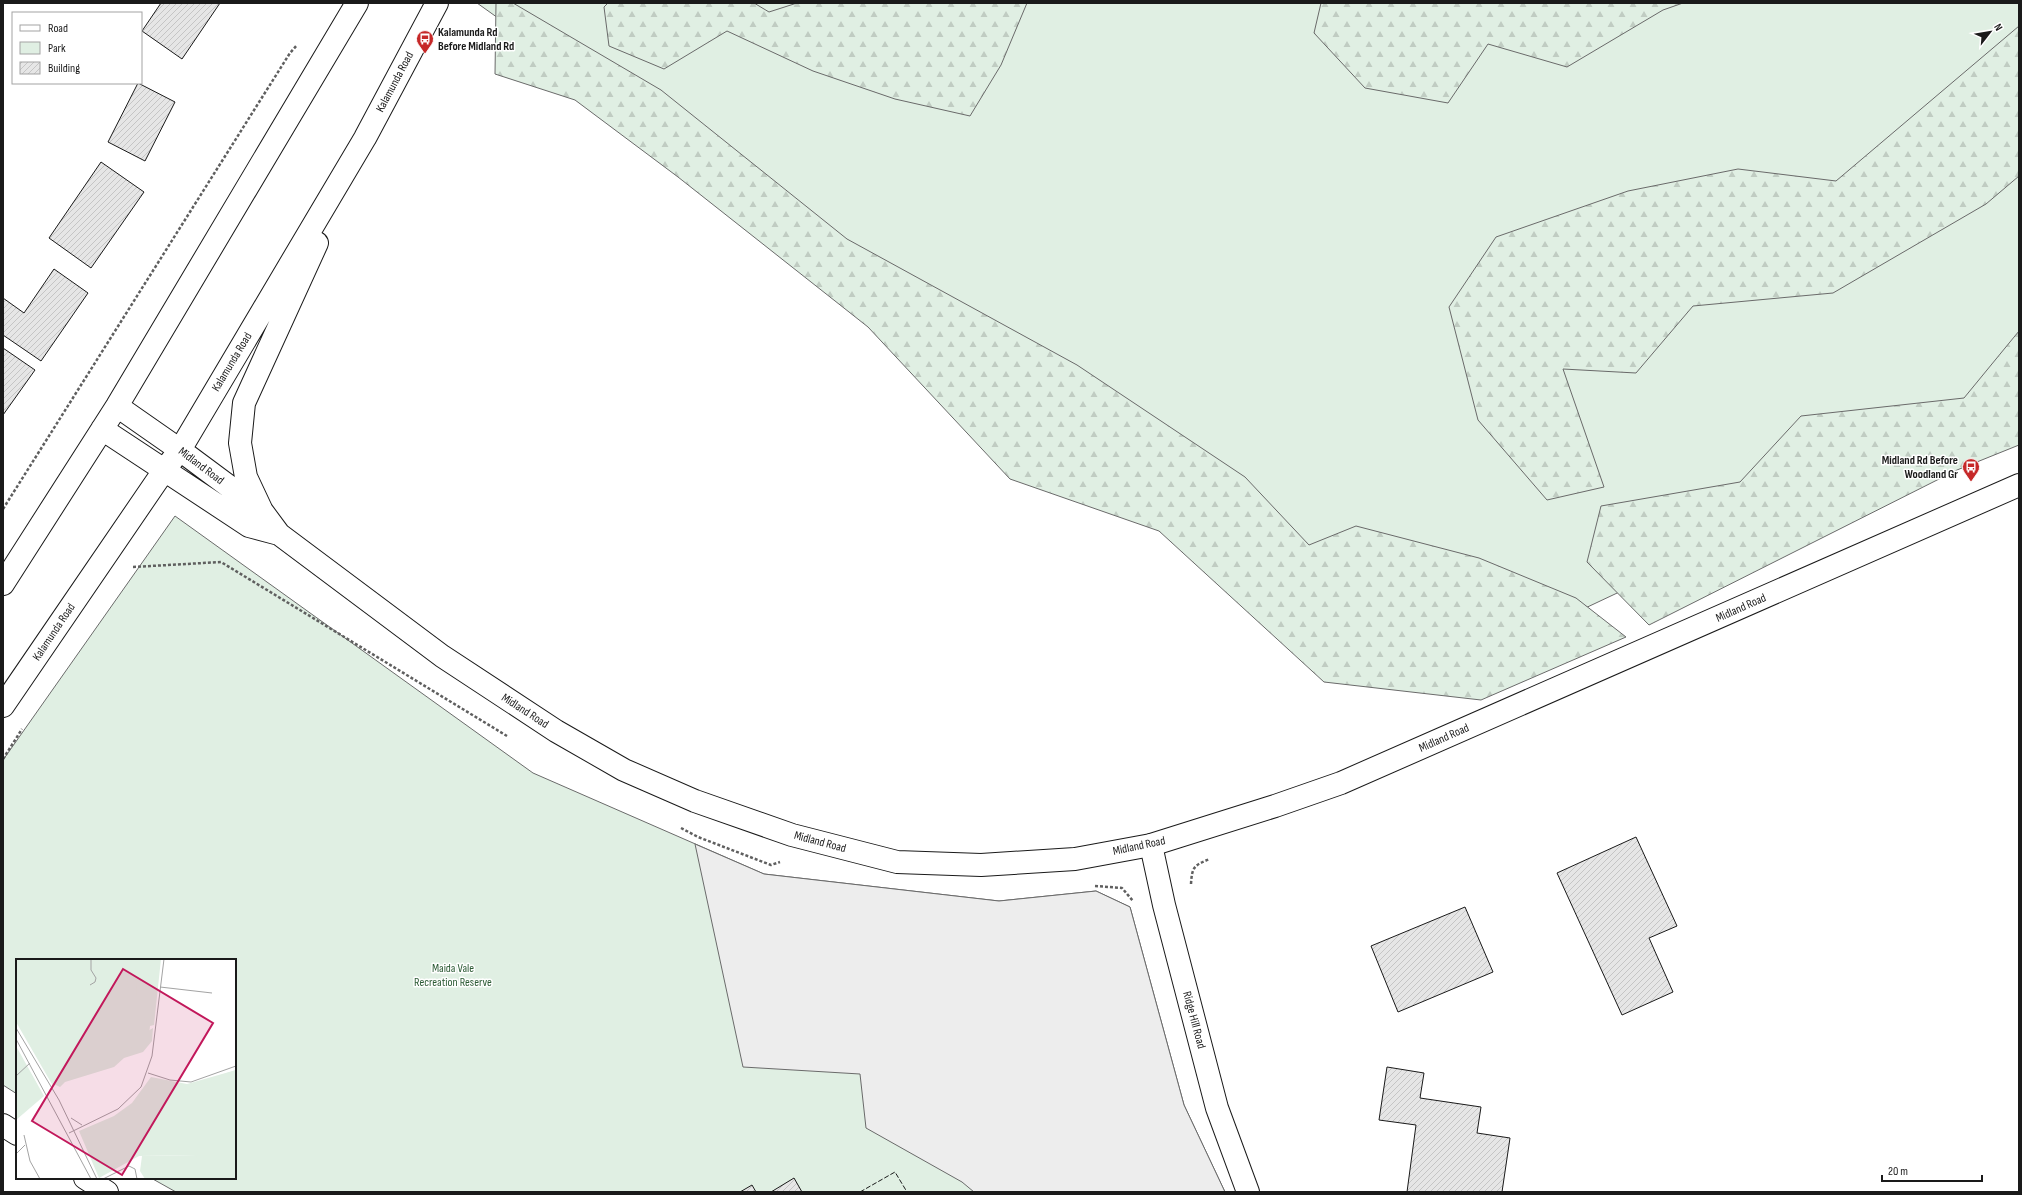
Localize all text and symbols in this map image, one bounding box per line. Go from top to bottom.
legend [12,12,142,84]
north arrow [1970,12,2010,52]
text: Road [48,21,68,36]
text: N [1991,21,2005,33]
place label: Kalamunda Rd Before Midland Rd [438,25,514,54]
bus stop icon: Kalamunda Rd Before Midland Rd [415,29,435,54]
text: Park [48,41,66,56]
street label: Kalamunda Road [373,49,417,115]
text: Building [48,61,80,76]
street label: Kalamunda Road [209,330,255,394]
street label: Midland Road [175,444,227,488]
place label: Midland Rd Before Woodland Gr [1882,453,1958,482]
bus stop icon: Midland Rd Before Woodland Gr [1961,457,1981,482]
street label: Midland Road [1714,590,1768,626]
street label: Kalamunda Road [29,600,79,664]
street label: Midland Road [499,690,551,732]
street label: Midland Road [1417,720,1471,756]
street label: Midland Road [792,828,848,856]
street label: Midland Road [1111,833,1167,859]
inset map [16,959,236,1179]
park label: Maida Vale Recreation Reserve [414,961,492,990]
street label: Ridge Hill Road [1179,990,1209,1050]
scale bar [1882,1157,1982,1183]
text: 20 m [1888,1164,1908,1179]

